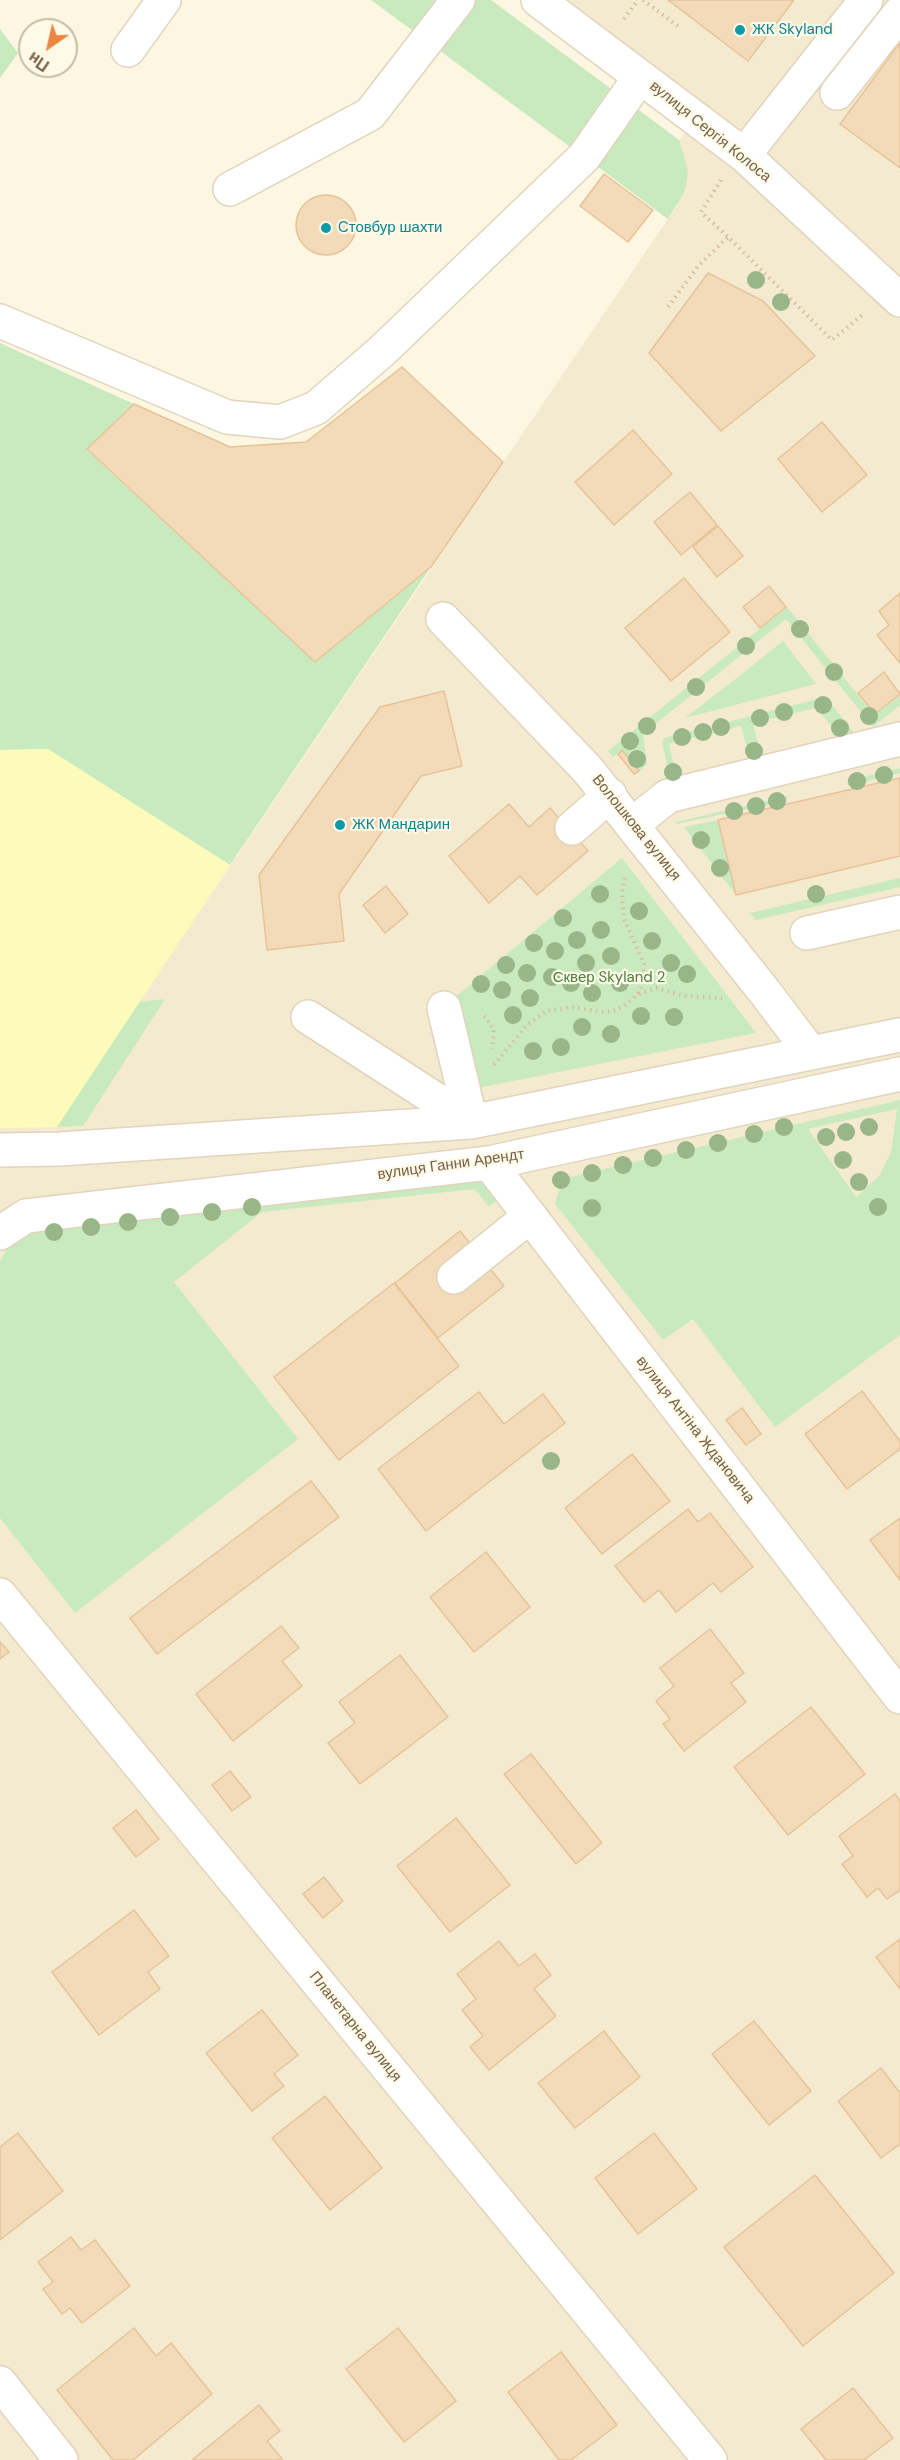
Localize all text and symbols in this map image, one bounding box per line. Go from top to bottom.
north arrow [18,18,78,78]
place label: ЖК Skyland [752,21,833,39]
marker: ЖК Skyland [733,23,747,37]
text: Пн [24,47,53,76]
street label: вулиця Сергія Колоса [646,78,774,186]
place label: Cтовбур шахти [338,219,442,237]
marker: Cтовбур шахти [319,221,333,235]
street label: Волошкова вулиця [588,771,684,885]
place label: ЖК Мандарин [352,816,450,834]
marker: ЖК Мандарин [333,818,347,832]
park label: Сквер Skyland 2 [553,969,665,987]
street label: вулиця Ганни Арендт [377,1146,525,1184]
street label: вулиця Антіна Ждановича [632,1353,758,1507]
street label: Планетарна вулиця [305,1968,405,2086]

